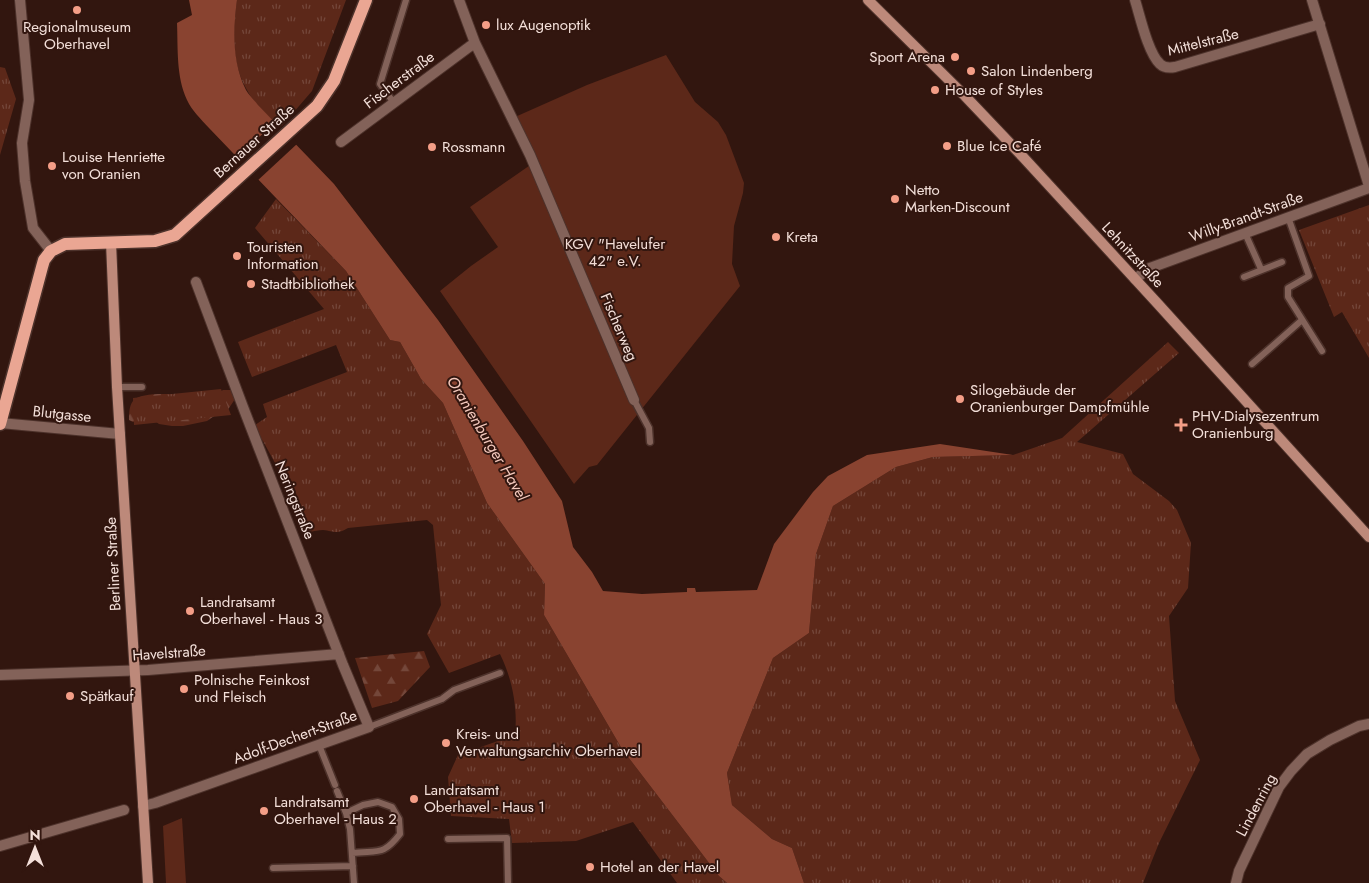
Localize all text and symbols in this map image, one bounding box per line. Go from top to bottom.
marker: Regionalmuseum Oberhavel [71,4,83,16]
place label: lux Augenoptik [496,14,591,36]
place label: Regionalmuseum Oberhavel [23,16,131,55]
marker: lux Augenoptik [480,19,492,31]
street label: Mittelstraße [1165,22,1241,61]
street label: Fischerstraße [359,46,439,114]
place label: Sport Arena [869,46,945,68]
marker: Sport Arena [949,51,961,63]
place label: Salon Lindenberg [981,60,1093,82]
marker: Salon Lindenberg [965,65,977,77]
place label: House of Styles [945,79,1043,101]
marker: House of Styles [929,84,941,96]
street label: Bernauer Straße [209,99,299,183]
place label: Blue Ice Café [957,135,1042,157]
place label: Rossmann [442,136,505,158]
marker: Blue Ice Café [941,140,953,152]
marker: Rossmann [426,141,438,153]
place label: Louise Henriette von Oranien [62,146,165,185]
marker: Louise Henriette von Oranien [46,160,58,172]
place label: Netto Marken-Discount [905,179,1010,218]
street label: Willy-Brandt-Straße [1186,186,1306,248]
marker: Netto Marken-Discount [889,193,901,205]
street label: Lehnitzstraße [1097,217,1169,293]
place label: Kreta [786,226,818,248]
marker: Kreta [770,231,782,243]
park label: KGV "Havelufer 42" e.V. [565,233,666,272]
place label: Touristen Information [247,236,319,275]
marker: Touristen Information [231,250,243,262]
place label: Stadtbibliothek [261,273,355,295]
marker: Stadtbibliothek [245,278,257,290]
street label: Fischerweg [595,290,643,364]
water label: Oranienburger Havel [441,372,535,506]
place label: Silogebäude der Oranienburger Dampfmühle [970,379,1150,418]
marker: Silogebäude der Oranienburger Dampfmühle [954,393,966,405]
street label: Blutgasse [32,400,93,428]
place label: PHV-Dialysezentrum Oranienburg [1192,405,1320,444]
marker: PHV-Dialysezentrum Oranienburg [1174,418,1188,432]
street label: Neringstraße [269,457,321,543]
street label: Berliner Straße [100,516,126,612]
place label: Landratsamt Oberhavel - Haus 3 [200,591,323,630]
marker: Landratsamt Oberhavel - Haus 3 [184,605,196,617]
street label: Havelstraße [132,639,207,667]
place label: Polnische Feinkost und Fleisch [194,669,310,708]
marker: Polnische Feinkost und Fleisch [178,683,190,695]
place label: Spätkauf [80,685,134,707]
marker: Spätkauf [64,690,76,702]
street label: Adolf-Dechert-Straße [230,704,360,770]
place label: Kreis- und Verwaltungsarchiv Oberhavel [456,723,641,762]
marker: Kreis- und Verwaltungsarchiv Oberhavel [440,737,452,749]
street label: Lindenring [1230,770,1282,840]
place label: Landratsamt Oberhavel - Haus 1 [424,779,545,818]
place label: Landratsamt Oberhavel - Haus 2 [274,791,397,830]
marker: Landratsamt Oberhavel - Haus 1 [408,793,420,805]
marker: Landratsamt Oberhavel - Haus 2 [258,805,270,817]
north arrow [10,823,60,873]
text: N [29,825,41,845]
place label: Hotel an der Havel [600,856,719,878]
marker: Hotel an der Havel [584,861,596,873]

